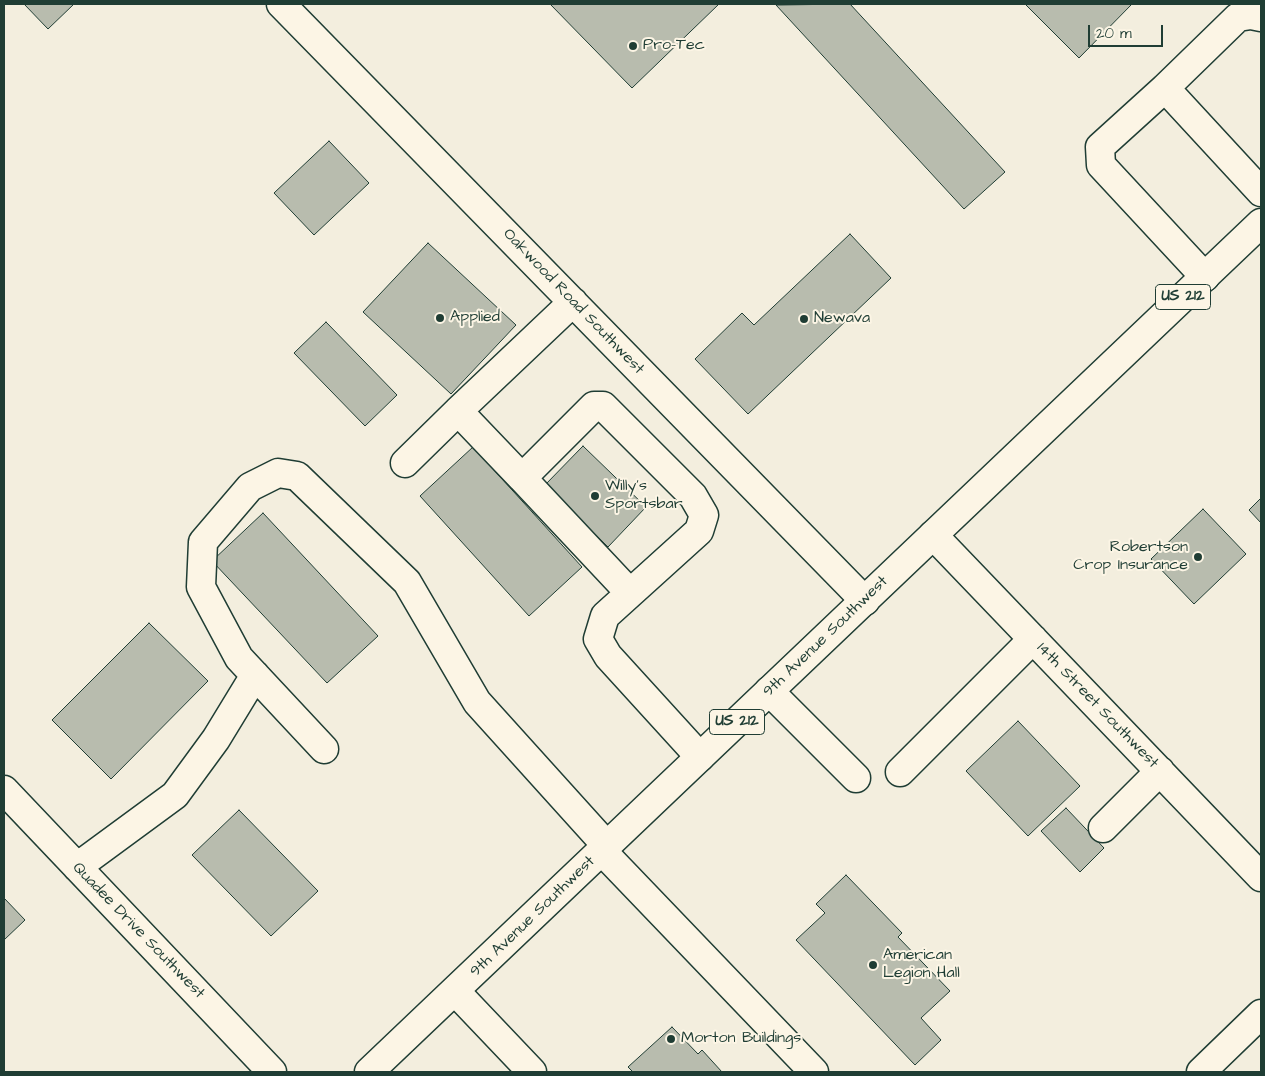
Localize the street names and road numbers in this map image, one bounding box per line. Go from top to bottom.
street label: Oakwood Road Southwest [498,225,648,379]
road number: US 212 [1156,284,1210,310]
street label: 9th Avenue Southwest [760,572,892,702]
street label: 14th Street Southwest [1032,639,1162,773]
road number: US 212 [710,710,764,734]
street label: 9th Avenue Southwest [467,852,599,982]
street label: Quadee Drive Southwest [68,859,208,1003]

